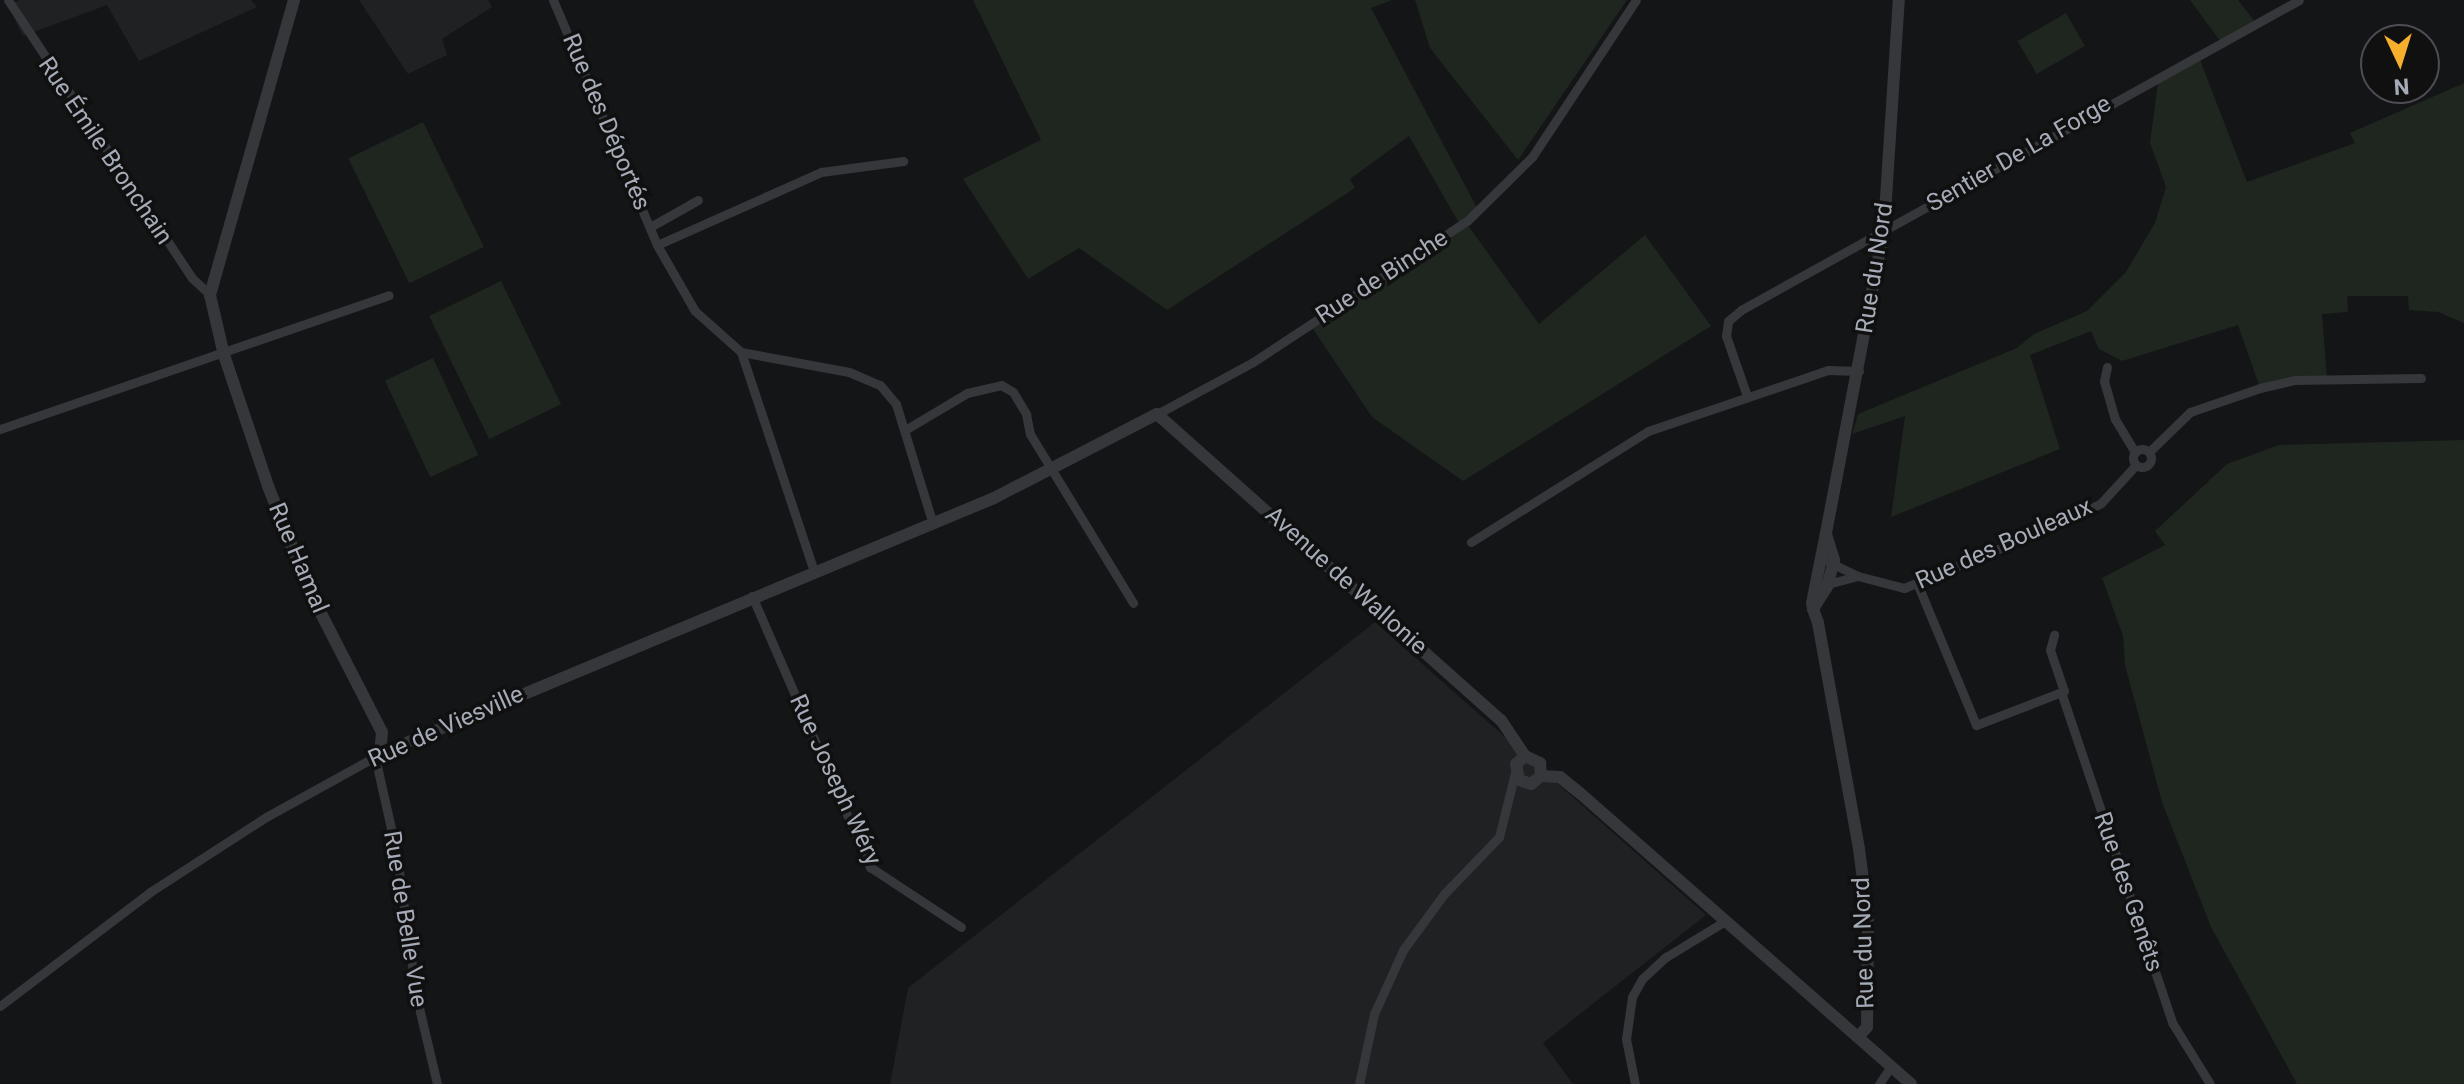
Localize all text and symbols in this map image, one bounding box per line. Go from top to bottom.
north arrow [2360,24,2440,104]
street label: Rue des Déportés [556,30,656,214]
street label: Rue Émile Bronchain [32,52,178,250]
text: N [2393,73,2410,99]
street label: Sentier De La Forge [1922,90,2116,218]
street label: Rue du Nord [1850,201,1900,335]
street label: Rue de Binche [1311,224,1453,330]
street label: Rue des Bouleaux [1911,492,2097,596]
street label: Rue Hamal [262,499,334,617]
street label: Avenue de Wallonie [1259,501,1433,661]
street label: Rue de Viesville [364,680,528,774]
street label: Rue Joseph Wéry [783,690,887,870]
street label: Rue des Genêts [2087,809,2169,975]
street label: Rue de Belle Vue [377,829,433,1009]
street label: Rue du Nord [1847,877,1881,1009]

